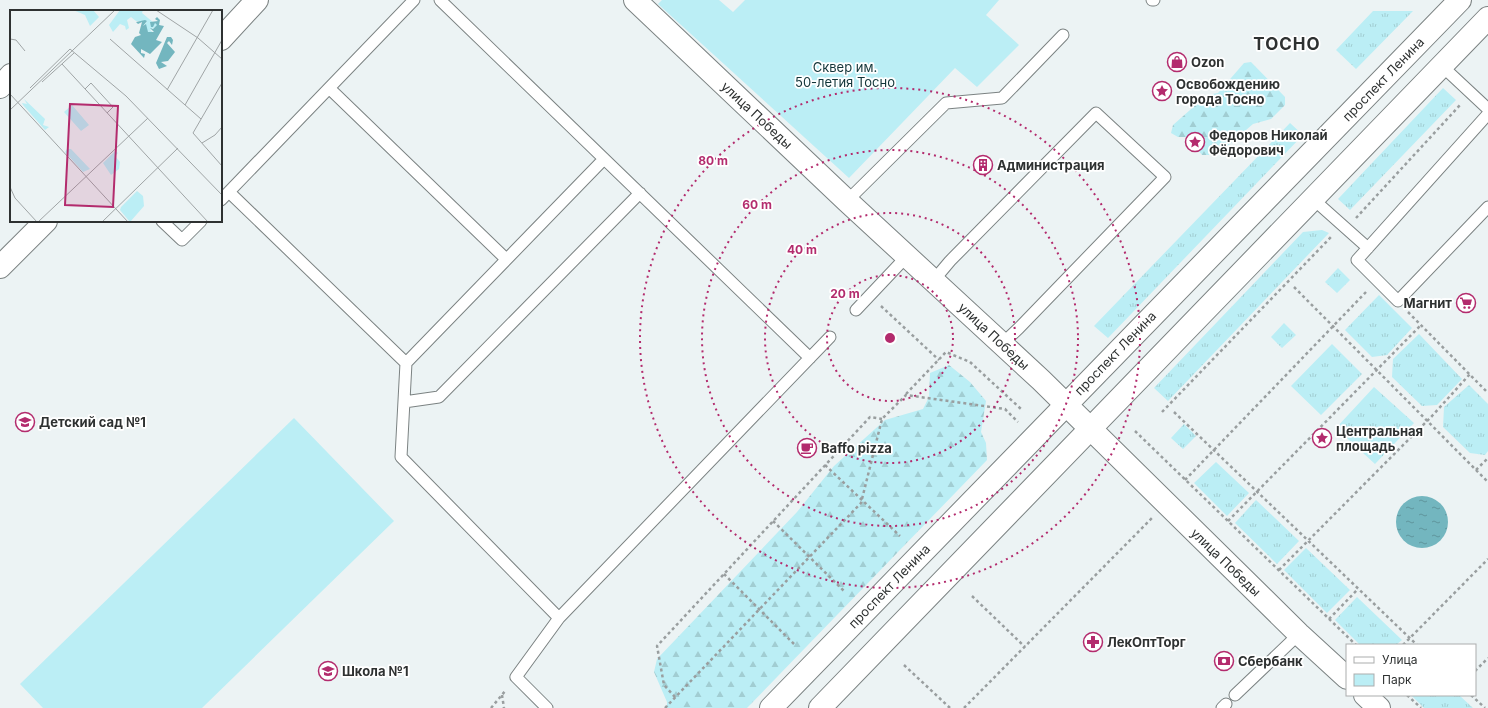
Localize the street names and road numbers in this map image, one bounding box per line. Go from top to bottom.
street label: проспект Ленина [1339,34,1427,124]
street label: улица Победы [718,78,796,152]
street label: улица Победы [955,299,1033,373]
street label: проспект Ленина [1071,308,1159,398]
street label: улица Победы [1188,525,1264,599]
street label: проспект Ленина [845,541,933,631]

